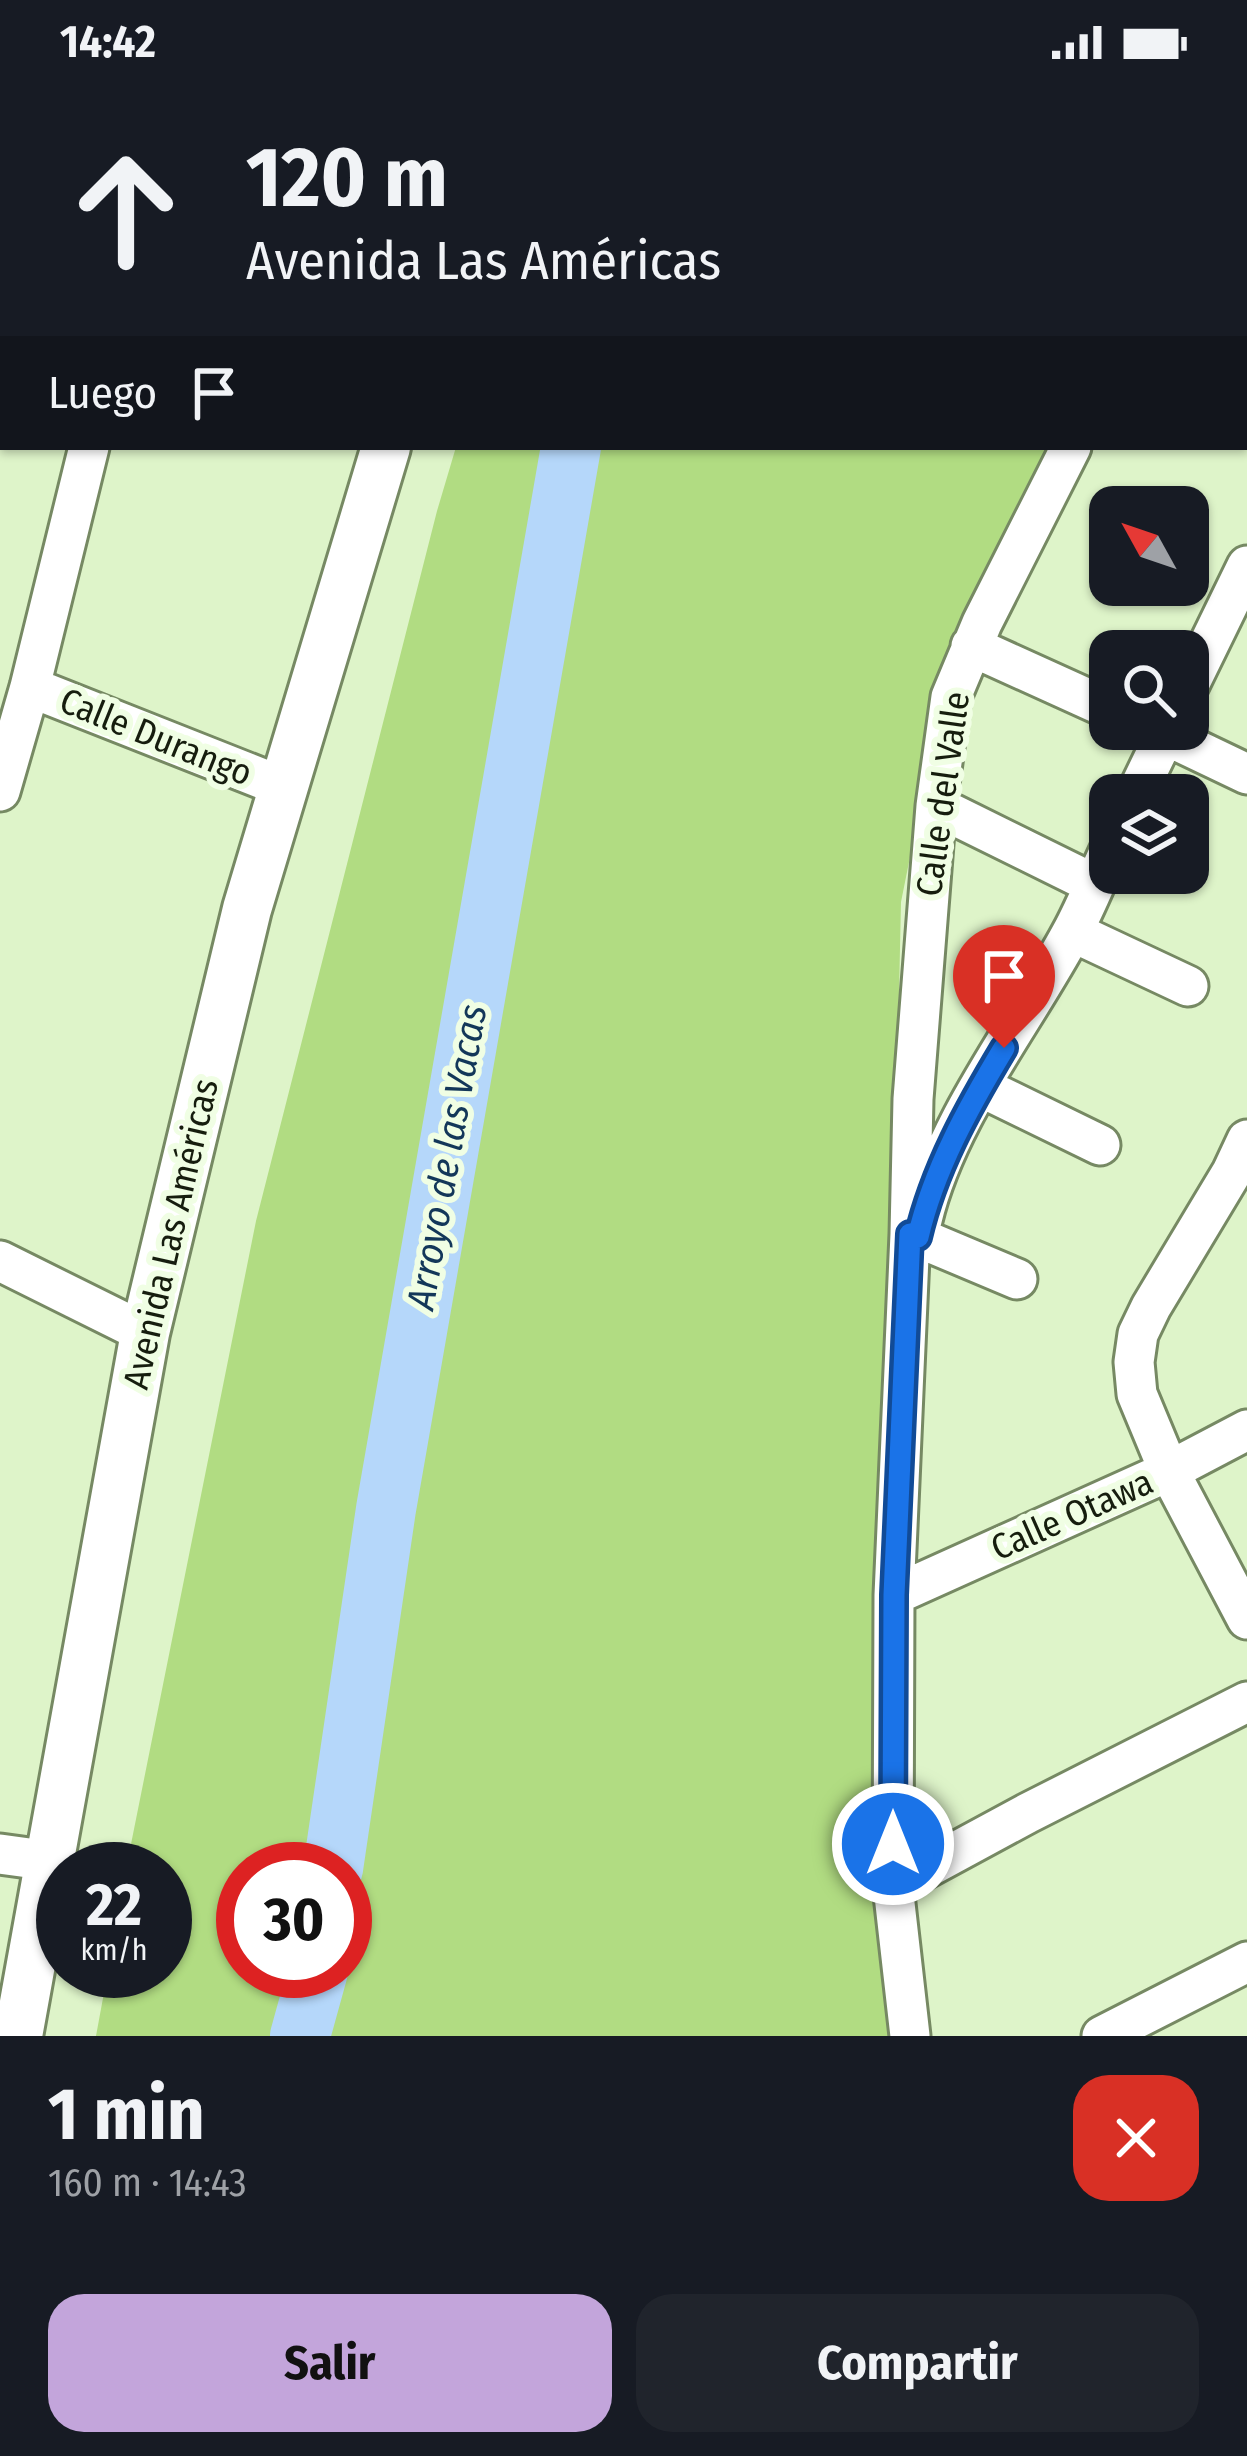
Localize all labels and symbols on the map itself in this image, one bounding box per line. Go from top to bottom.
north arrow [1089,486,1209,606]
street label: Calle Durango [53,679,259,795]
street label: Calle del Valle [907,689,979,899]
pin [953,925,1055,1048]
water label: Arroyo de las Vacas [397,1001,496,1315]
street label: Avenida Las Américas [114,1075,228,1393]
street label: Calle Otawa [984,1460,1160,1570]
position arrow [830,1781,956,1907]
speed limit sign: 30 [216,1842,372,1998]

